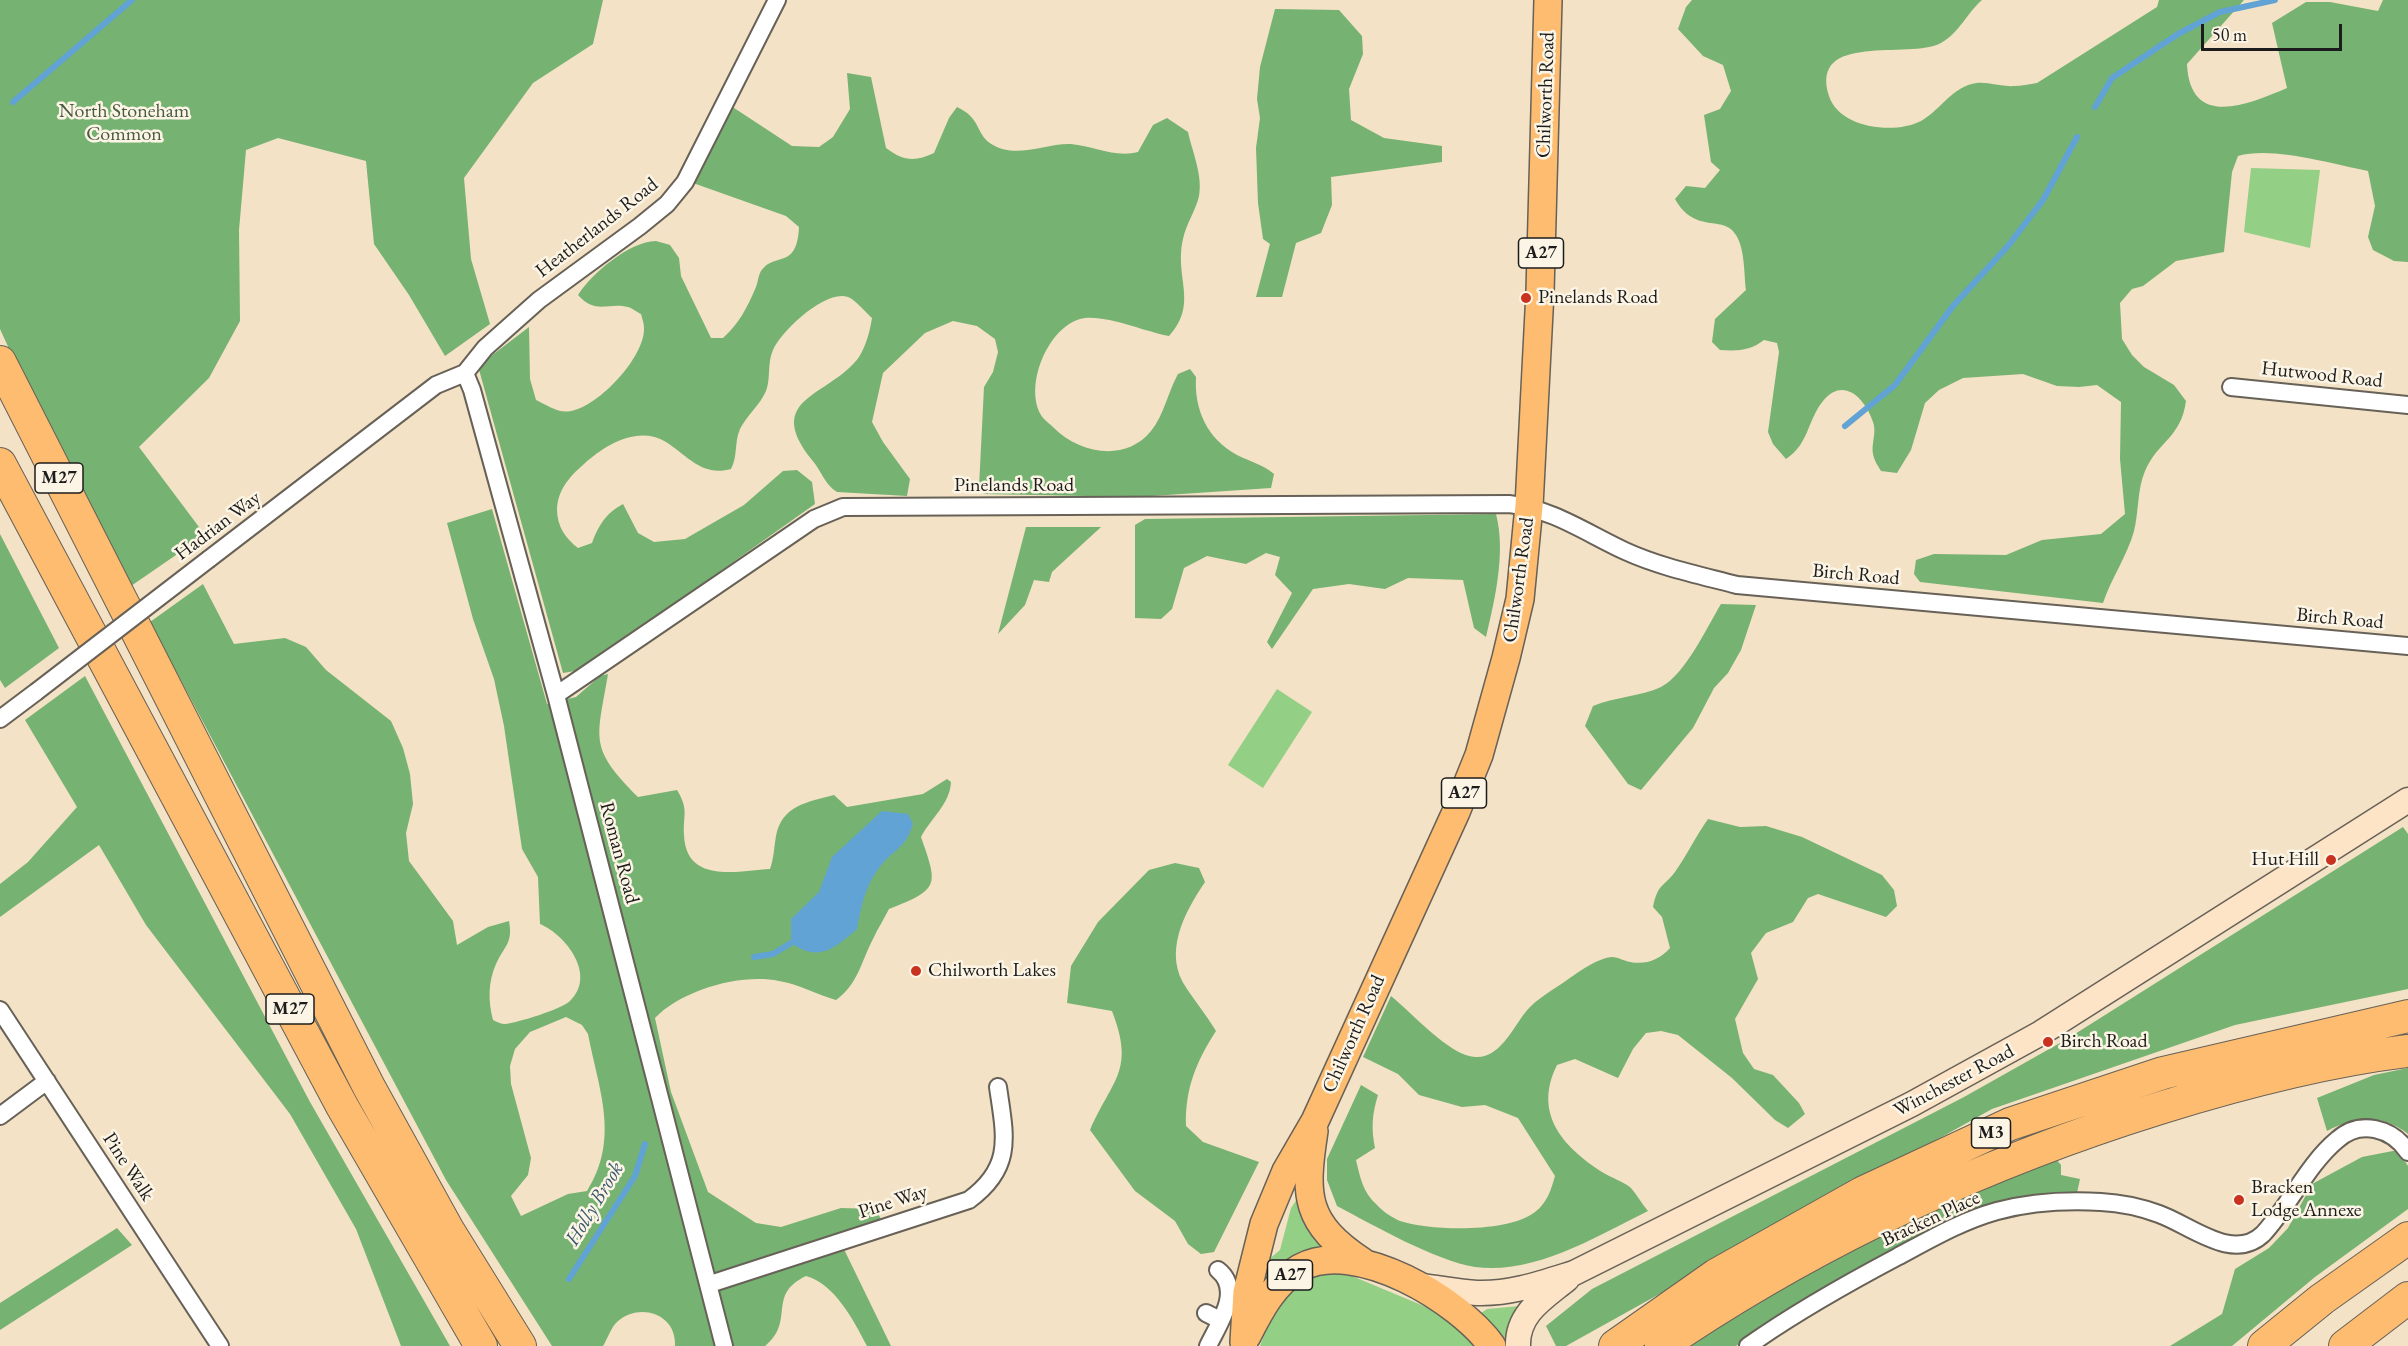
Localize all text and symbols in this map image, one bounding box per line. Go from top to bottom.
scale bar [2204,12,2345,50]
text: 50 m [2212,23,2247,46]
street label: Chilworth Road [1532,31,1560,159]
park label: North Stoneham Common [59,100,189,147]
street label: Heatherlands Road [531,173,663,283]
road number: A27 [1518,238,1564,268]
place label: Pinelands Road [1538,286,1658,310]
marker: Pinelands Road [1519,291,1533,305]
street label: Hutwood Road [2260,357,2384,393]
road number: M27 [35,463,83,493]
street label: Pinelands Road [954,474,1074,498]
street label: Hadrian Way [170,486,266,566]
street label: Chilworth Road [1498,516,1540,644]
street label: Birch Road [1811,559,1901,591]
street label: Birch Road [2295,603,2385,635]
road number: A27 [1442,778,1486,808]
street label: Roman Road [594,800,644,906]
place label: Hut Hill [2251,848,2319,872]
marker: Hut Hill [2324,853,2338,867]
place label: Chilworth Lakes [928,959,1056,983]
marker: Chilworth Lakes [909,964,923,978]
street label: Chilworth Road [1317,971,1391,1097]
road number: M27 [266,994,314,1024]
place label: Birch Road [2060,1030,2148,1054]
marker: Birch Road [2041,1035,2055,1049]
street label: Winchester Road [1890,1039,2018,1123]
road number: M3 [1972,1118,2010,1148]
street label: Pine Walk [97,1128,159,1206]
water label: Holly Brook [560,1158,630,1250]
place label: Bracken Lodge Annexe [2251,1176,2362,1223]
street label: Pine Way [855,1180,931,1224]
street label: Bracken Place [1878,1186,1984,1252]
marker: Bracken Lodge Annexe [2232,1193,2246,1207]
road number: A27 [1268,1260,1312,1290]

